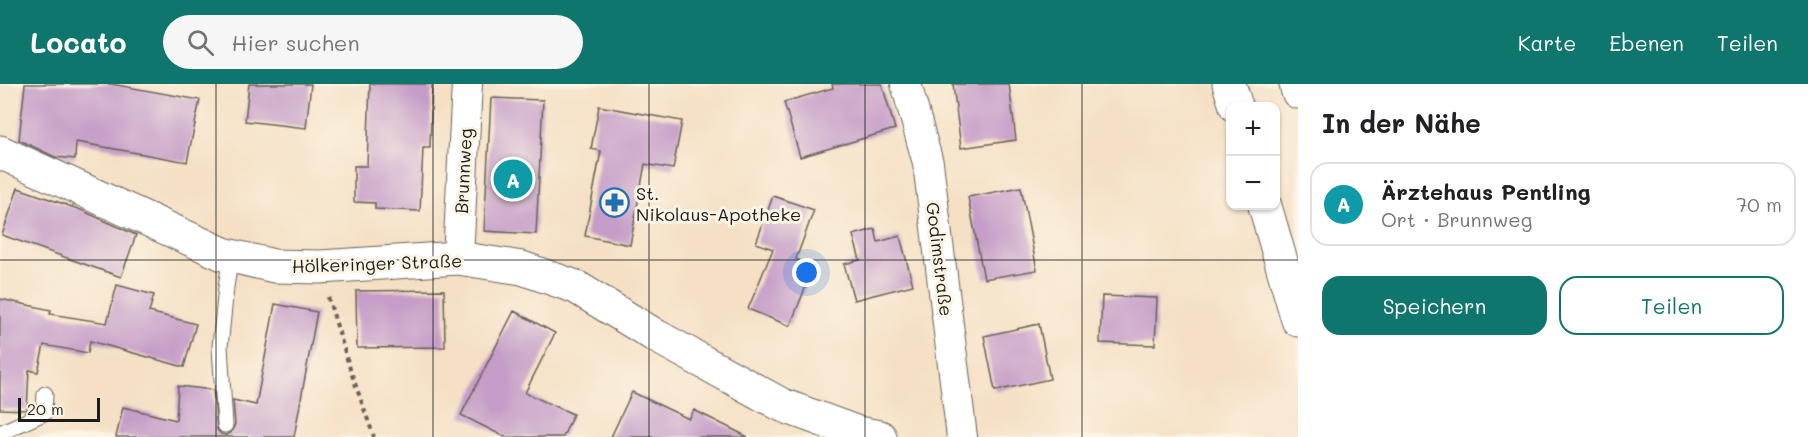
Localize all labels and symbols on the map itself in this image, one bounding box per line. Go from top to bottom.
street label: Brunnweg [449,128,477,214]
pin: A [494,156,532,202]
place label: St. Nikolaus-Apotheke [636,181,801,226]
pharmacy icon: St. Nikolaus-Apotheke [599,187,631,219]
street label: Godimstraße [921,201,959,317]
street label: Hölkeringer Straße [291,248,463,278]
your location [792,258,821,287]
scale bar [18,395,100,422]

